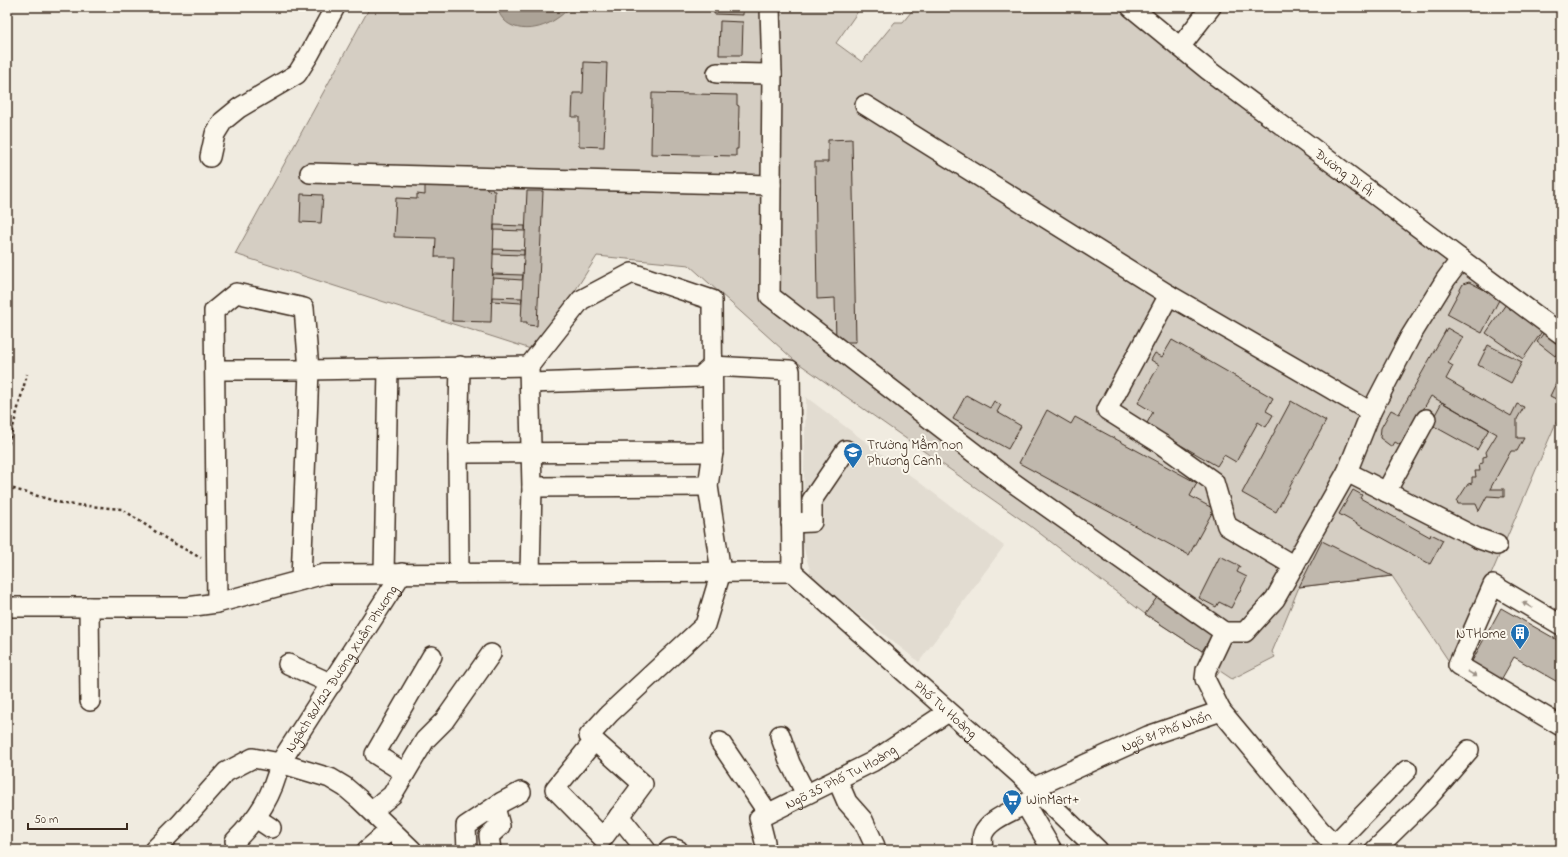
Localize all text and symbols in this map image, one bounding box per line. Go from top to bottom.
street label: Đường Di Ái [1309,143,1378,203]
place label: Trường Mầm non Phương Canh [867,435,963,473]
school or university icon: Trường Mầm non Phương Canh [842,441,864,469]
street label: Ngách 80/122 Đường Xuân Phương [280,581,405,757]
one-way arrow [1521,602,1533,609]
building icon: NTHome [1509,622,1531,650]
place label: NTHome [1456,624,1507,645]
one-way arrow [1466,670,1478,677]
street label: Phố Tu Hoàng [908,676,981,745]
street label: Ngõ 81 Phố Nhổn [1118,706,1215,759]
street label: Ngõ 35 Phố Tu Hoàng [782,740,901,816]
supermarket icon: WinMart+ [1001,788,1023,816]
place label: WinMart+ [1026,790,1080,811]
scale bar [28,805,127,831]
text: 50 m [34,811,58,829]

